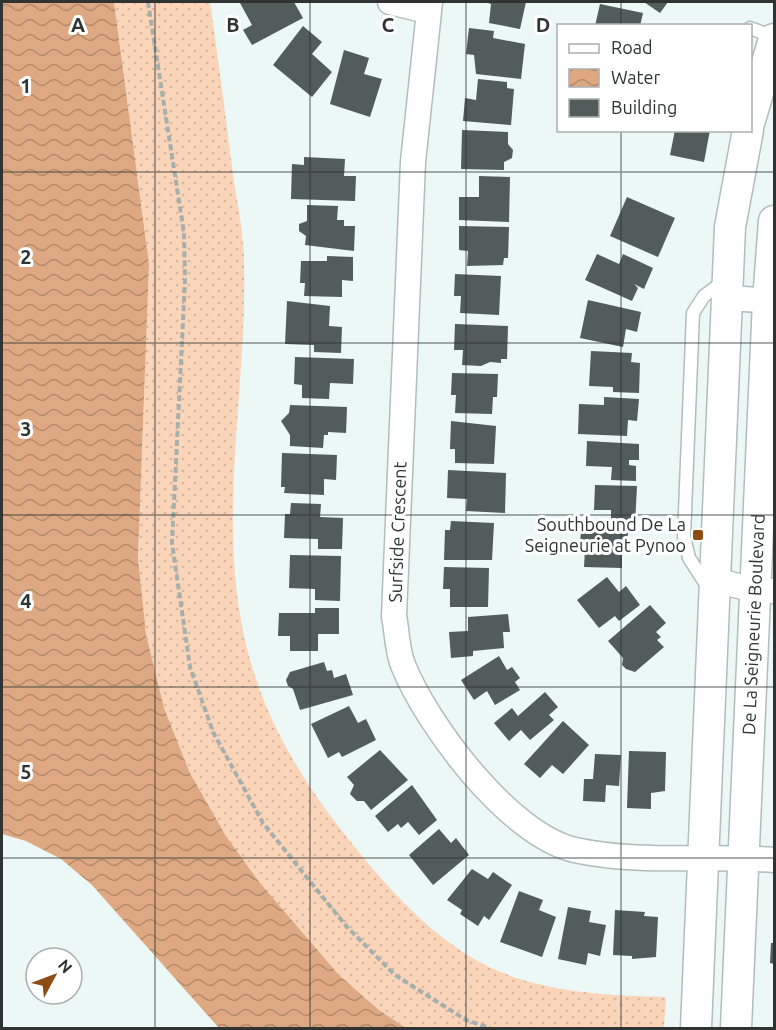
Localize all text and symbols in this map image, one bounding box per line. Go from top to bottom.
text: A [71,13,85,36]
text: B [226,13,240,36]
text: C [382,13,395,36]
text: D [536,13,550,36]
legend [557,24,752,132]
text: Road [611,37,653,57]
text: Water [611,67,661,87]
text: 1 [20,74,32,97]
text: Building [611,97,677,117]
text: 2 [20,245,32,268]
text: 3 [20,417,32,440]
street label: Surfside Crescent [385,461,409,603]
street label: De La Seigneurie Boulevard [738,513,768,735]
place label: Southbound De La Seigneurie at Pynoo [525,514,686,555]
marker: Southbound De La Seigneurie at Pynoo [691,528,705,542]
text: 4 [20,589,32,612]
text: 5 [20,760,32,783]
north arrow [24,946,84,1006]
text: N [55,956,76,977]

